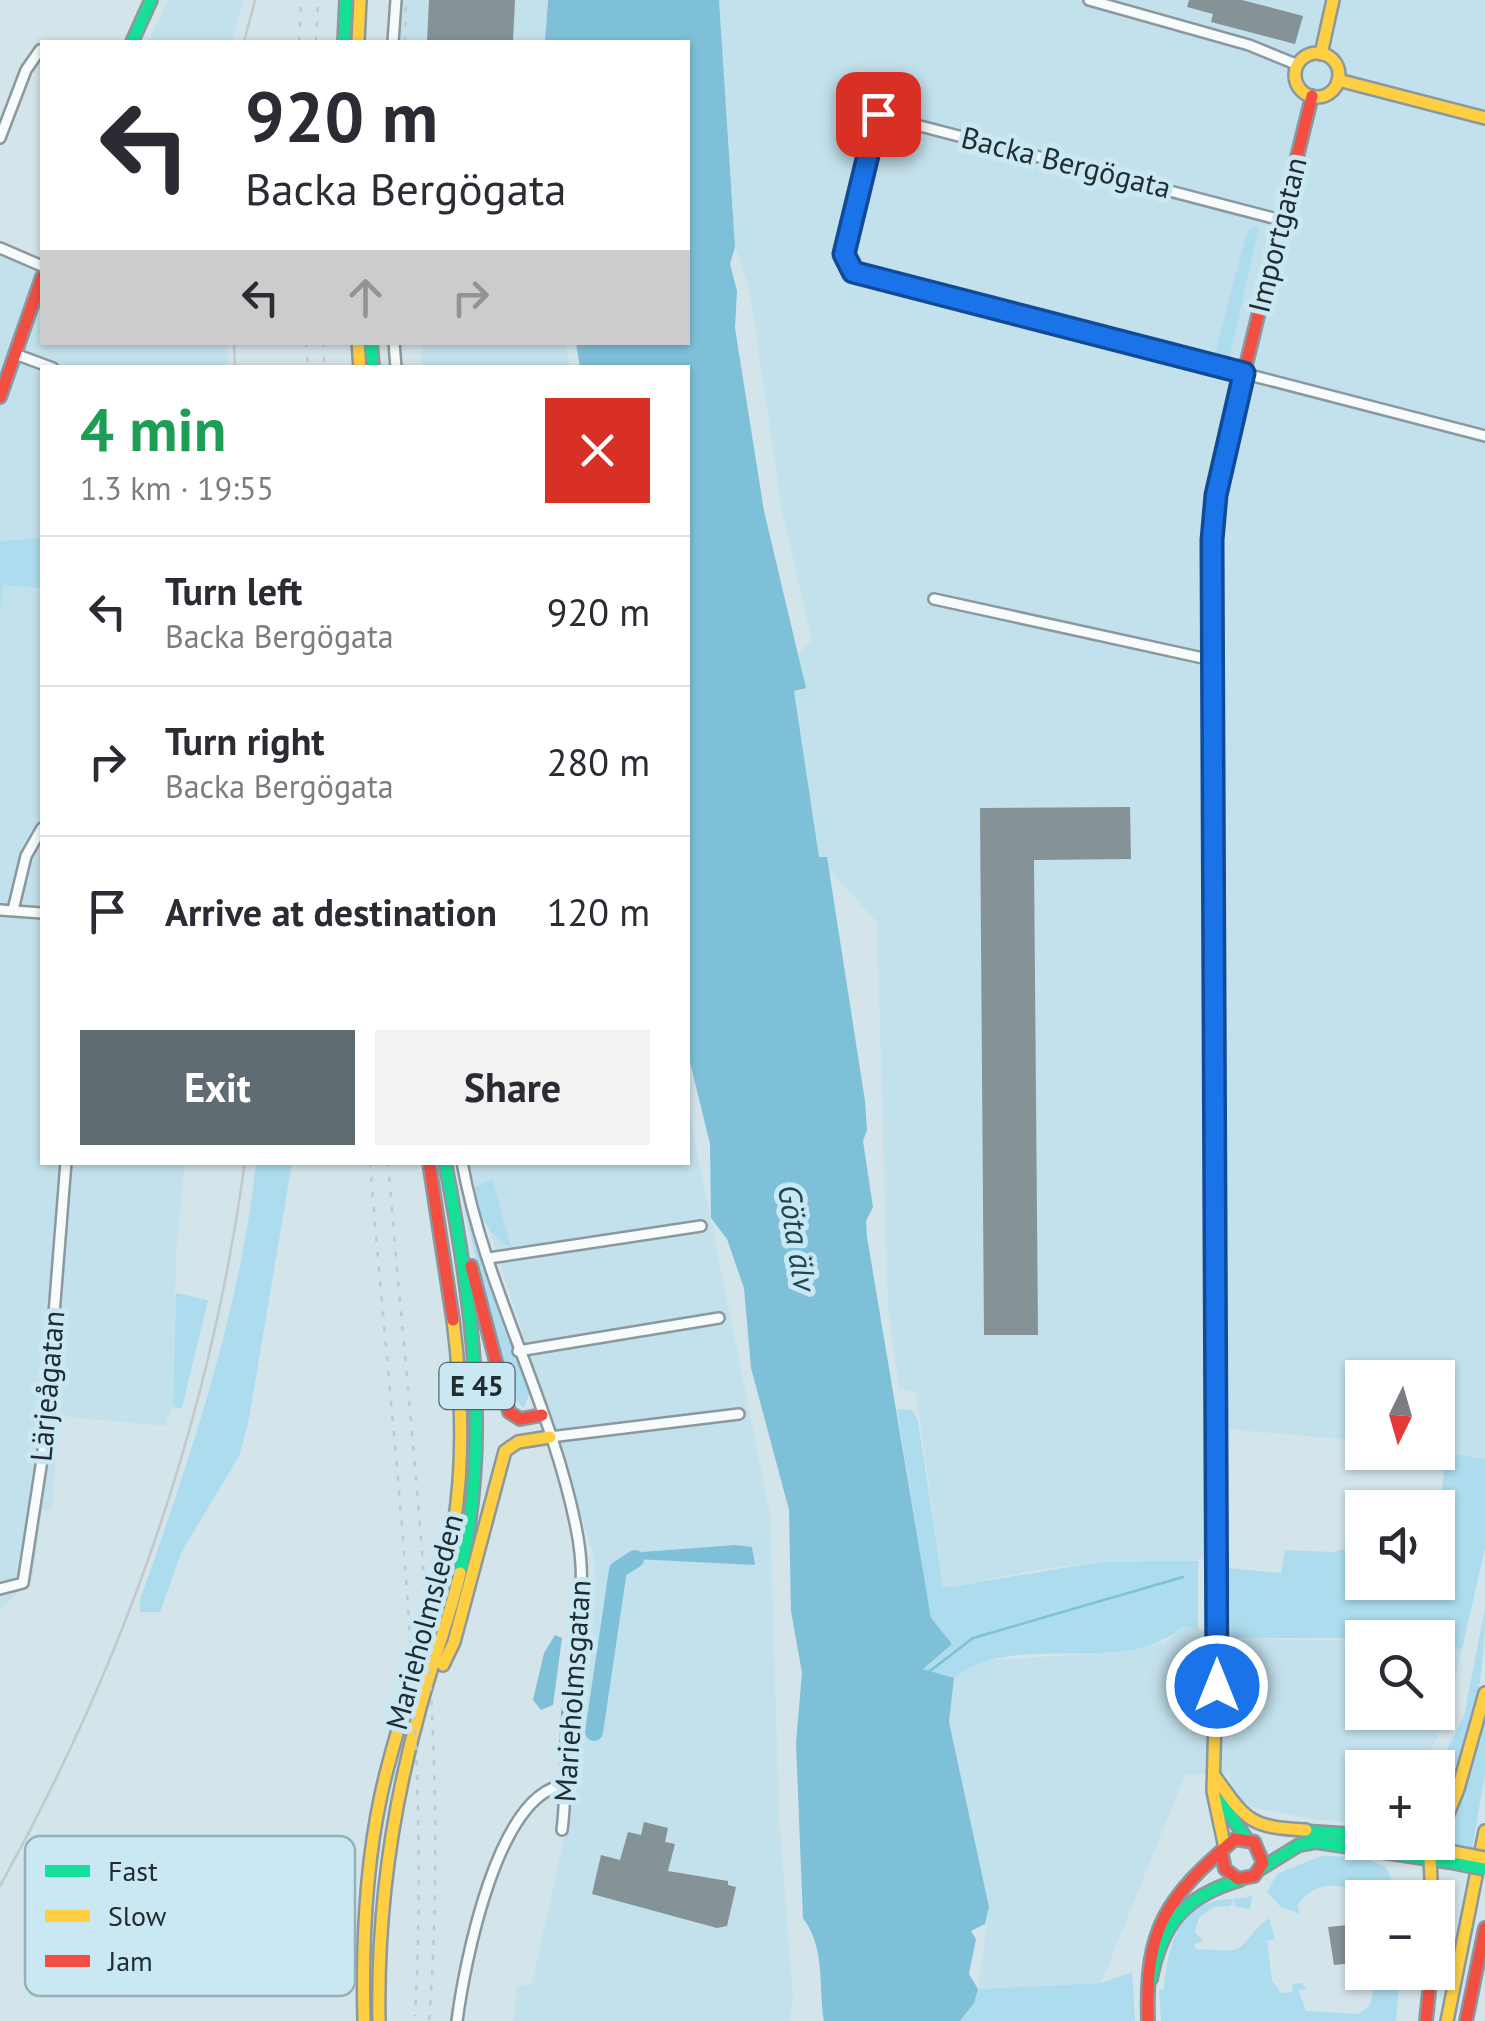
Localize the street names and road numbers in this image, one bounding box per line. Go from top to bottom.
street label: Backa Bergögata [958,117,1175,206]
street label: Importgatan [1238,153,1315,316]
street label: Lärjeågatan [20,1309,73,1463]
road number: E 45 [440,1363,514,1409]
street label: Marieholmsleden [376,1509,471,1734]
street label: Marieholmsgatan [544,1578,599,1803]

